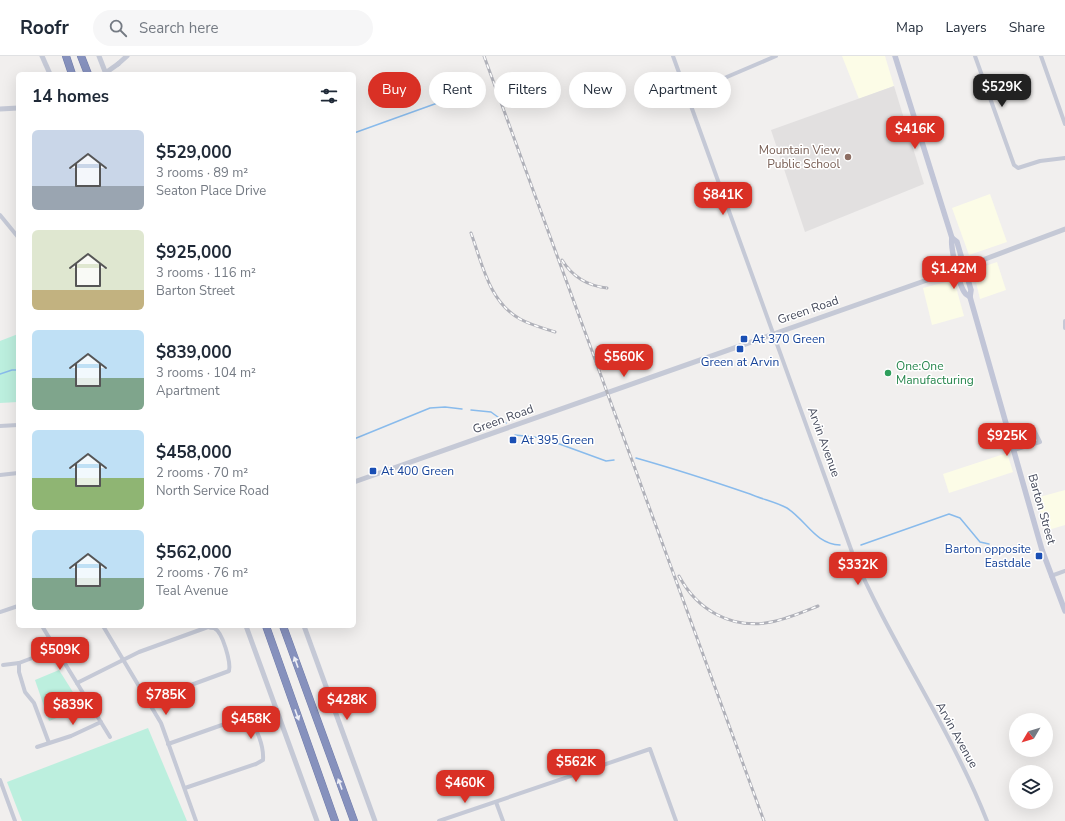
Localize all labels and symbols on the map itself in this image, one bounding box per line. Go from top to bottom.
pin: $529K [974,74,1030,108]
pin: $416K [887,116,943,150]
place label: Mountain View Public School [759,142,840,172]
marker: Mountain View Public School [843,152,853,162]
pin: $841K [695,182,751,216]
pin: $1.42M [921,256,987,290]
street label: Green Road [775,292,841,328]
place label: At 370 Green [752,331,825,347]
marker: At 370 Green [739,334,749,344]
pin: $560K [596,344,652,378]
marker: Green at Arvin [735,344,745,354]
place label: Green at Arvin [701,354,779,370]
place label: One:One Manufacturing [896,358,974,388]
marker: One:One Manufacturing [883,368,893,378]
street label: Green Road [470,401,536,437]
street label: Arvin Avenue [804,405,844,479]
pin: $925K [979,423,1035,457]
place label: At 395 Green [521,432,594,448]
marker: At 395 Green [508,435,518,445]
place label: At 400 Green [381,463,454,479]
marker: At 400 Green [368,466,378,476]
street label: Barton Street [1024,472,1060,547]
place label: Barton opposite Eastdale [945,541,1031,571]
marker: Barton opposite Eastdale [1034,551,1044,561]
pin: $332K [830,552,886,586]
pin: $509K [32,637,88,671]
one-way arrow [293,656,299,668]
pin: $785K [138,682,194,716]
pin: $428K [319,687,375,721]
pin: $839K [45,692,101,726]
street label: Arvin Avenue [932,699,982,771]
pin: $458K [223,706,279,740]
one-way arrow [295,710,301,722]
north arrow [1009,713,1053,757]
pin: $562K [548,749,604,783]
pin: $460K [437,770,493,804]
one-way arrow [337,778,343,790]

